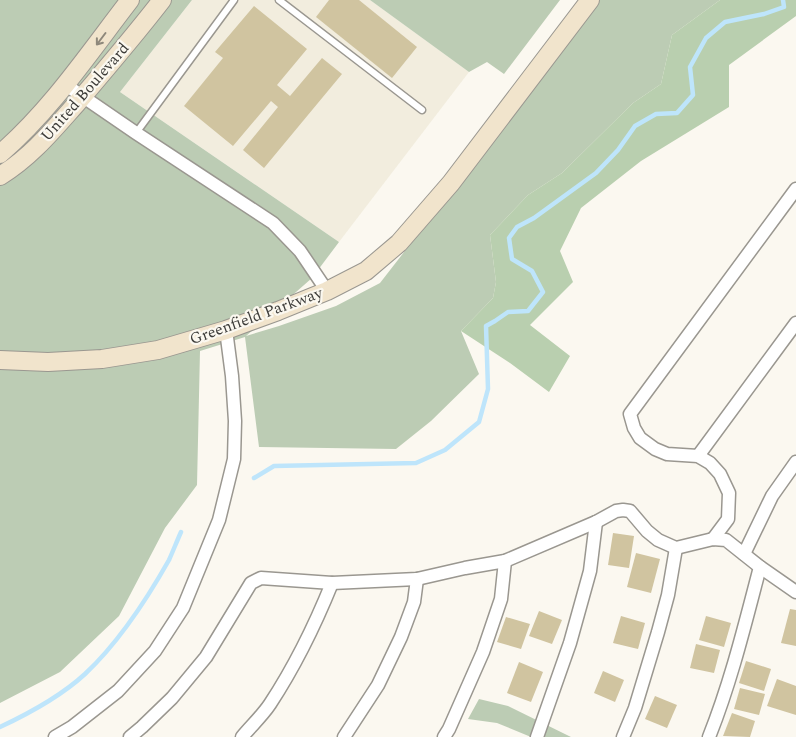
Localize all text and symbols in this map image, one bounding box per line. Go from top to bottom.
one-way arrow [95,32,106,45]
street label: United Boulevard [35,37,135,147]
street label: Greenfield Parkway [186,280,327,351]

